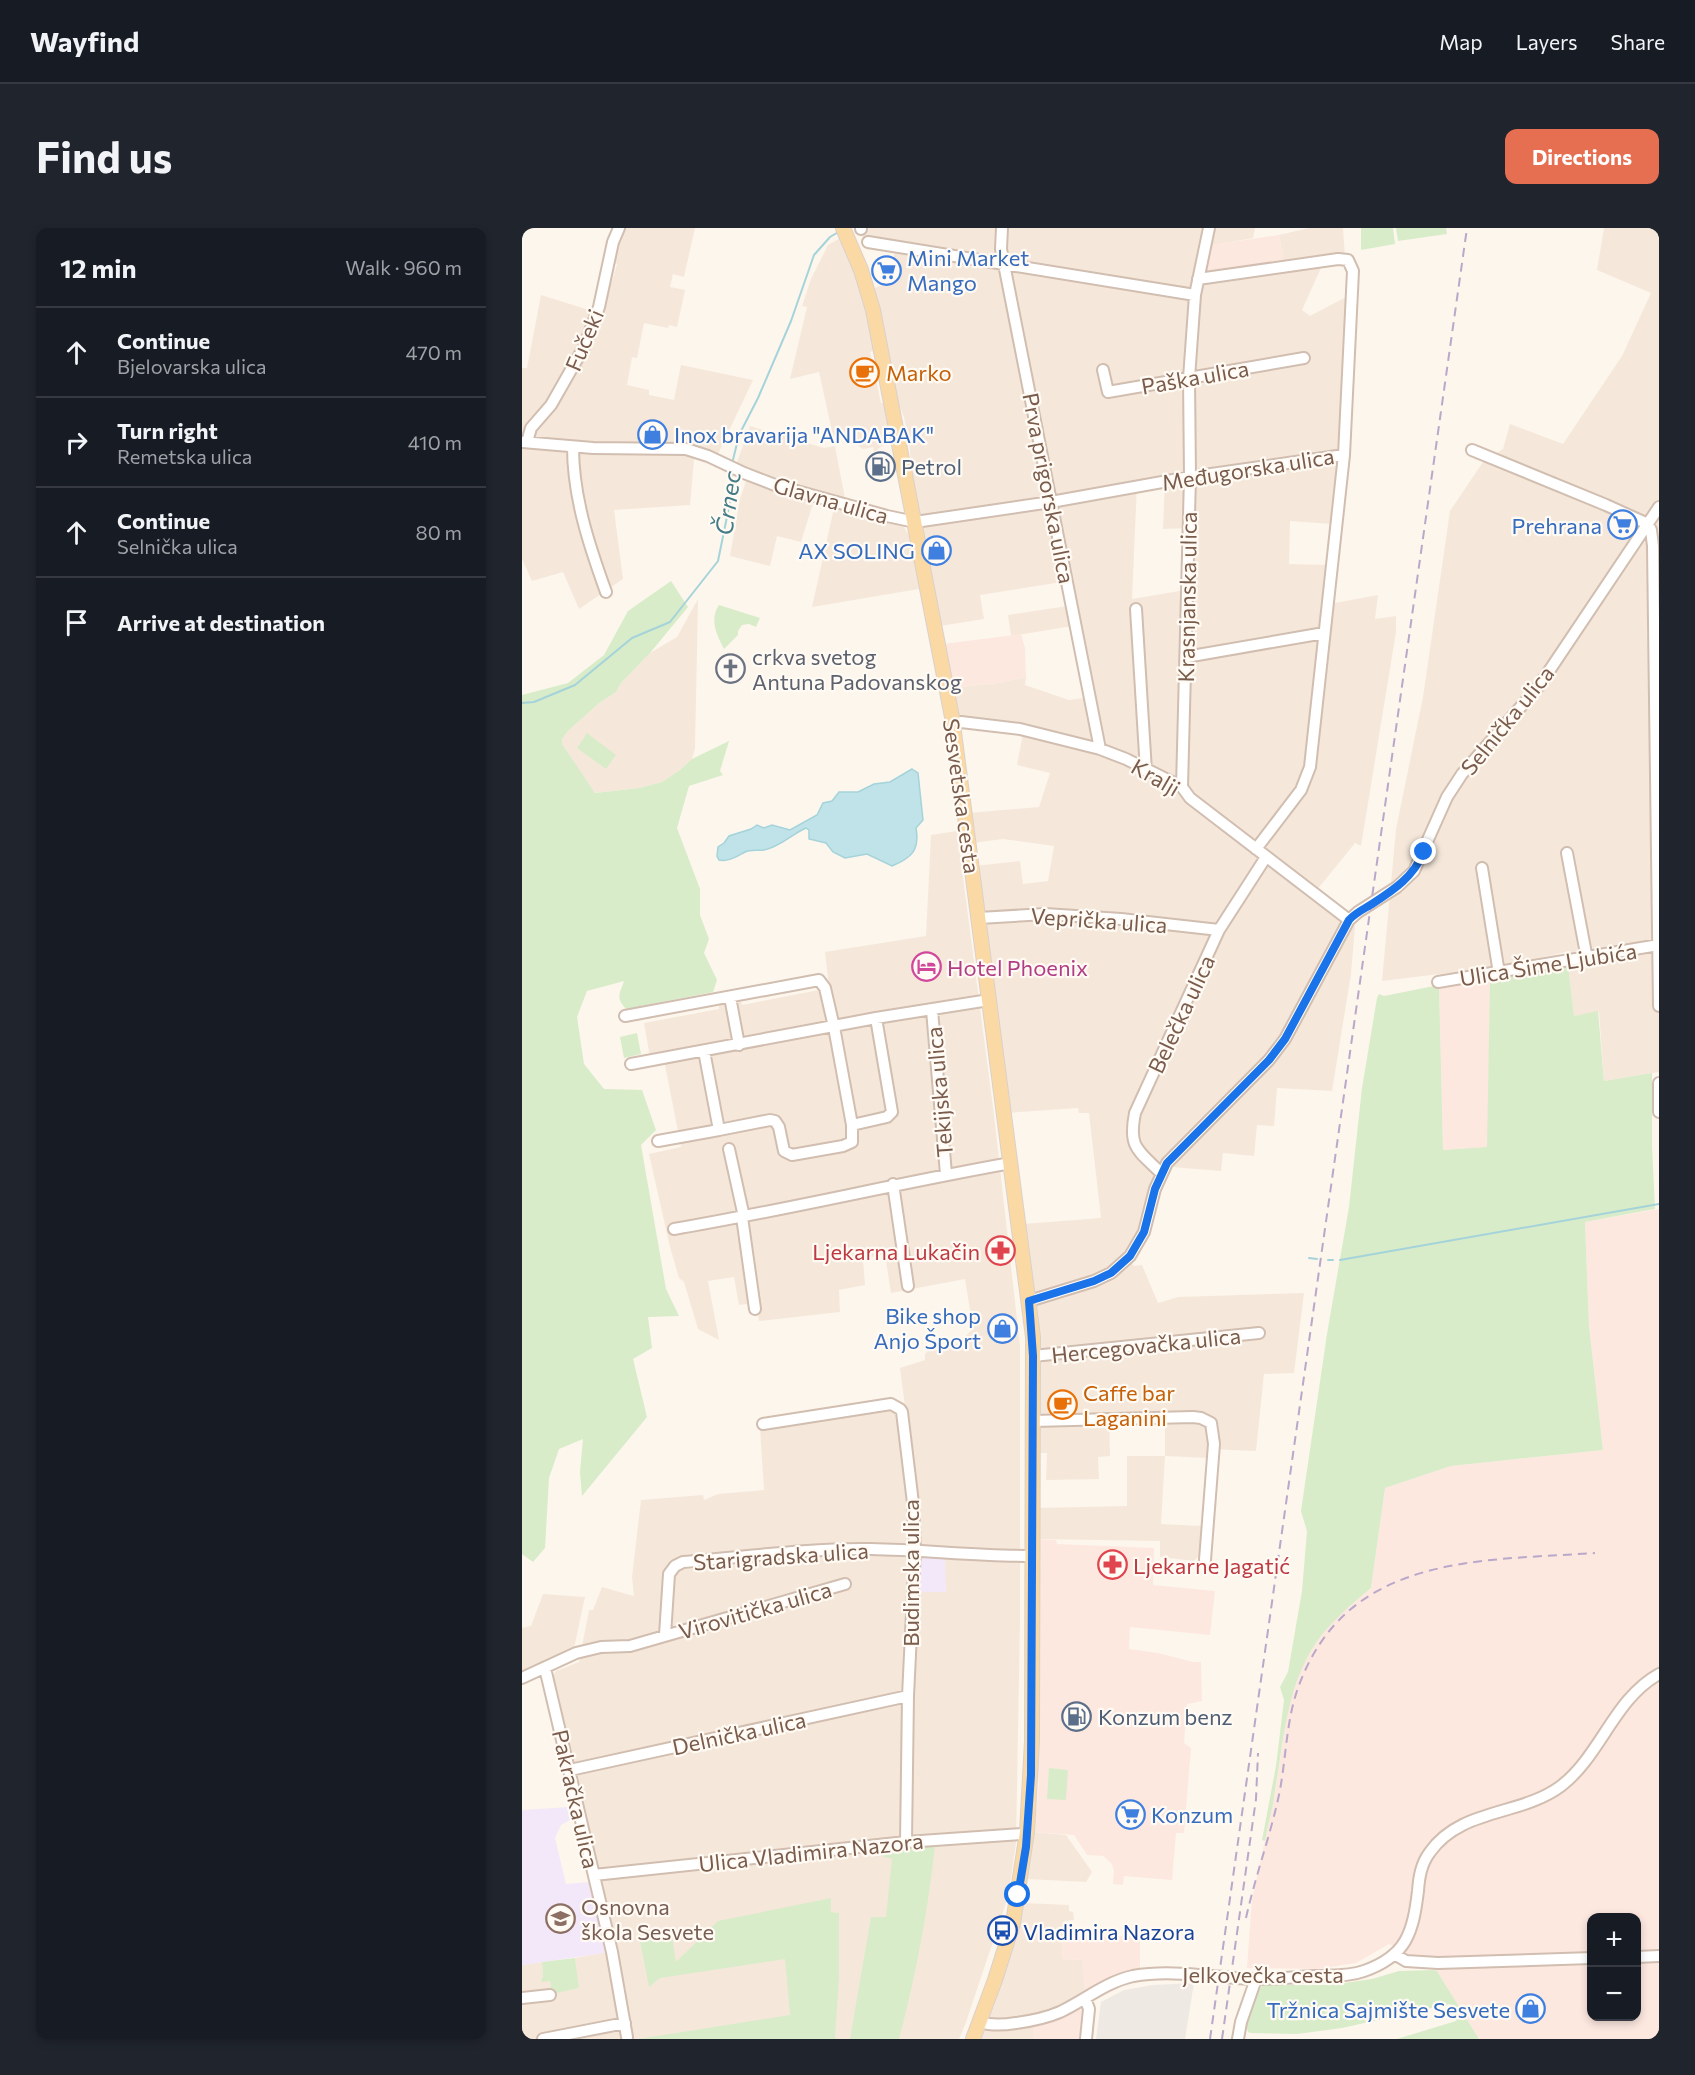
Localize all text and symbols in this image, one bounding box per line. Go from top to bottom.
text: Wayfind [30,24,139,58]
text: Map [1439,29,1483,54]
text: Layers [1516,29,1578,54]
text: Share [1611,29,1665,54]
button: Directions [1505,129,1659,184]
text: Find us [36,130,172,182]
place label: Mini Market Mango [907,244,1029,296]
text: 12 min [60,252,137,283]
supermarket icon: Mini Market Mango [870,254,902,286]
text: Walk · 960 m [345,255,462,279]
street label: Fučeki [559,305,609,375]
text: Continue [117,327,210,354]
icon: ahead [60,336,93,369]
text: 470 m [406,340,462,364]
text: Bjelovarska ulica [117,354,266,378]
street label: Paška ulica [1139,354,1251,400]
cafe icon: Marko [849,356,881,388]
place label: Marko [886,359,952,386]
street label: Prva prigorska ulica [1017,390,1081,586]
text: Turn right [117,417,218,444]
shop icon: Inox bravarija "ANDABAK" [637,418,669,450]
place label: Inox bravarija "ANDABAK" [674,421,934,448]
icon: right [60,426,93,459]
text: 410 m [408,430,462,454]
street label: Međugorska ulica [1160,442,1336,496]
text: Remetska ulica [117,444,252,468]
fuel station icon: Petrol [864,450,896,482]
place label: Petrol [901,453,962,480]
water label: Črnec [708,469,746,537]
street label: Glavna ulica [770,471,892,529]
text: Continue [117,507,210,534]
supermarket icon: Prehrana [1607,509,1639,541]
street label: Krasnjanska ulica [1172,511,1202,683]
place label: Prehrana [1511,512,1602,539]
icon: ahead [60,516,93,549]
text: 80 m [416,520,462,544]
text: Selnička ulica [117,534,238,558]
shop icon: AX SOLING [920,534,952,566]
place label: AX SOLING [798,537,915,564]
icon: arrive [60,606,93,639]
text: Arrive at destination [117,609,325,636]
place label: crkva svetog Antuna Padovanskog [752,643,962,695]
church icon: crkva svetog Antuna Padovanskog [715,653,747,685]
street label: Selnička ulica [1455,660,1559,780]
street label: Sesvetska cesta [938,717,986,875]
street label: Kralji [1127,752,1185,802]
route end [1410,838,1436,864]
street label: Veprička ulica [1030,902,1168,938]
street label: Ulica Šime Ljubića [1457,937,1639,991]
hotel icon: Hotel Phoenix [910,951,942,983]
street label: Belečka ulica [1142,951,1220,1077]
place label: Hotel Phoenix [947,954,1088,981]
street label: Tekijska ulica [920,1026,958,1158]
pharmacy icon: Ljekarna Lukačin [985,1235,1017,1267]
place label: Ljekarna Lukačin [812,1238,980,1265]
place label: Bike shop Anjo Šport [873,1302,981,1354]
shop icon: Bike shop Anjo Šport [986,1312,1018,1344]
street label: Hercegovačka ulica [1050,1322,1242,1368]
place label: Caffe bar Laganini [1083,1379,1175,1431]
cafe icon: Caffe bar Laganini [1046,1389,1078,1421]
street label: Budimska ulica [897,1499,924,1647]
street label: Starigradska ulica [692,1536,870,1576]
pharmacy icon: Ljekarne Jagatić [1096,1549,1128,1581]
place label: Ljekarne Jagatić [1133,1552,1290,1579]
street label: Virovitička ulica [675,1575,835,1645]
fuel station icon: Konzum benz [1061,1700,1093,1732]
place label: Konzum benz [1098,1703,1233,1730]
street label: Delnička ulica [670,1706,808,1760]
street label: Pakračka ulica [547,1727,605,1871]
supermarket icon: Konzum [1114,1798,1146,1830]
place label: Konzum [1151,1801,1233,1828]
street label: Ulica Vladimira Nazora [697,1827,925,1877]
route start [1004,1881,1030,1907]
place label: Osnovna škola Sesvete [581,1893,714,1945]
school or university icon: Osnovna škola Sesvete [544,1903,576,1935]
map controls [1587,1913,1641,2021]
button: + [1587,1913,1641,1967]
bus stop icon: Vladimira Nazora [986,1915,1018,1947]
place label: Vladimira Nazora [1023,1918,1195,1945]
street label: Jelkovečka cesta [1182,1961,1344,1988]
button: − [1587,1967,1641,2021]
shop icon: Tržnica Sajmište Sesvete [1515,1993,1547,2025]
place label: Tržnica Sajmište Sesvete [1267,1996,1510,2023]

